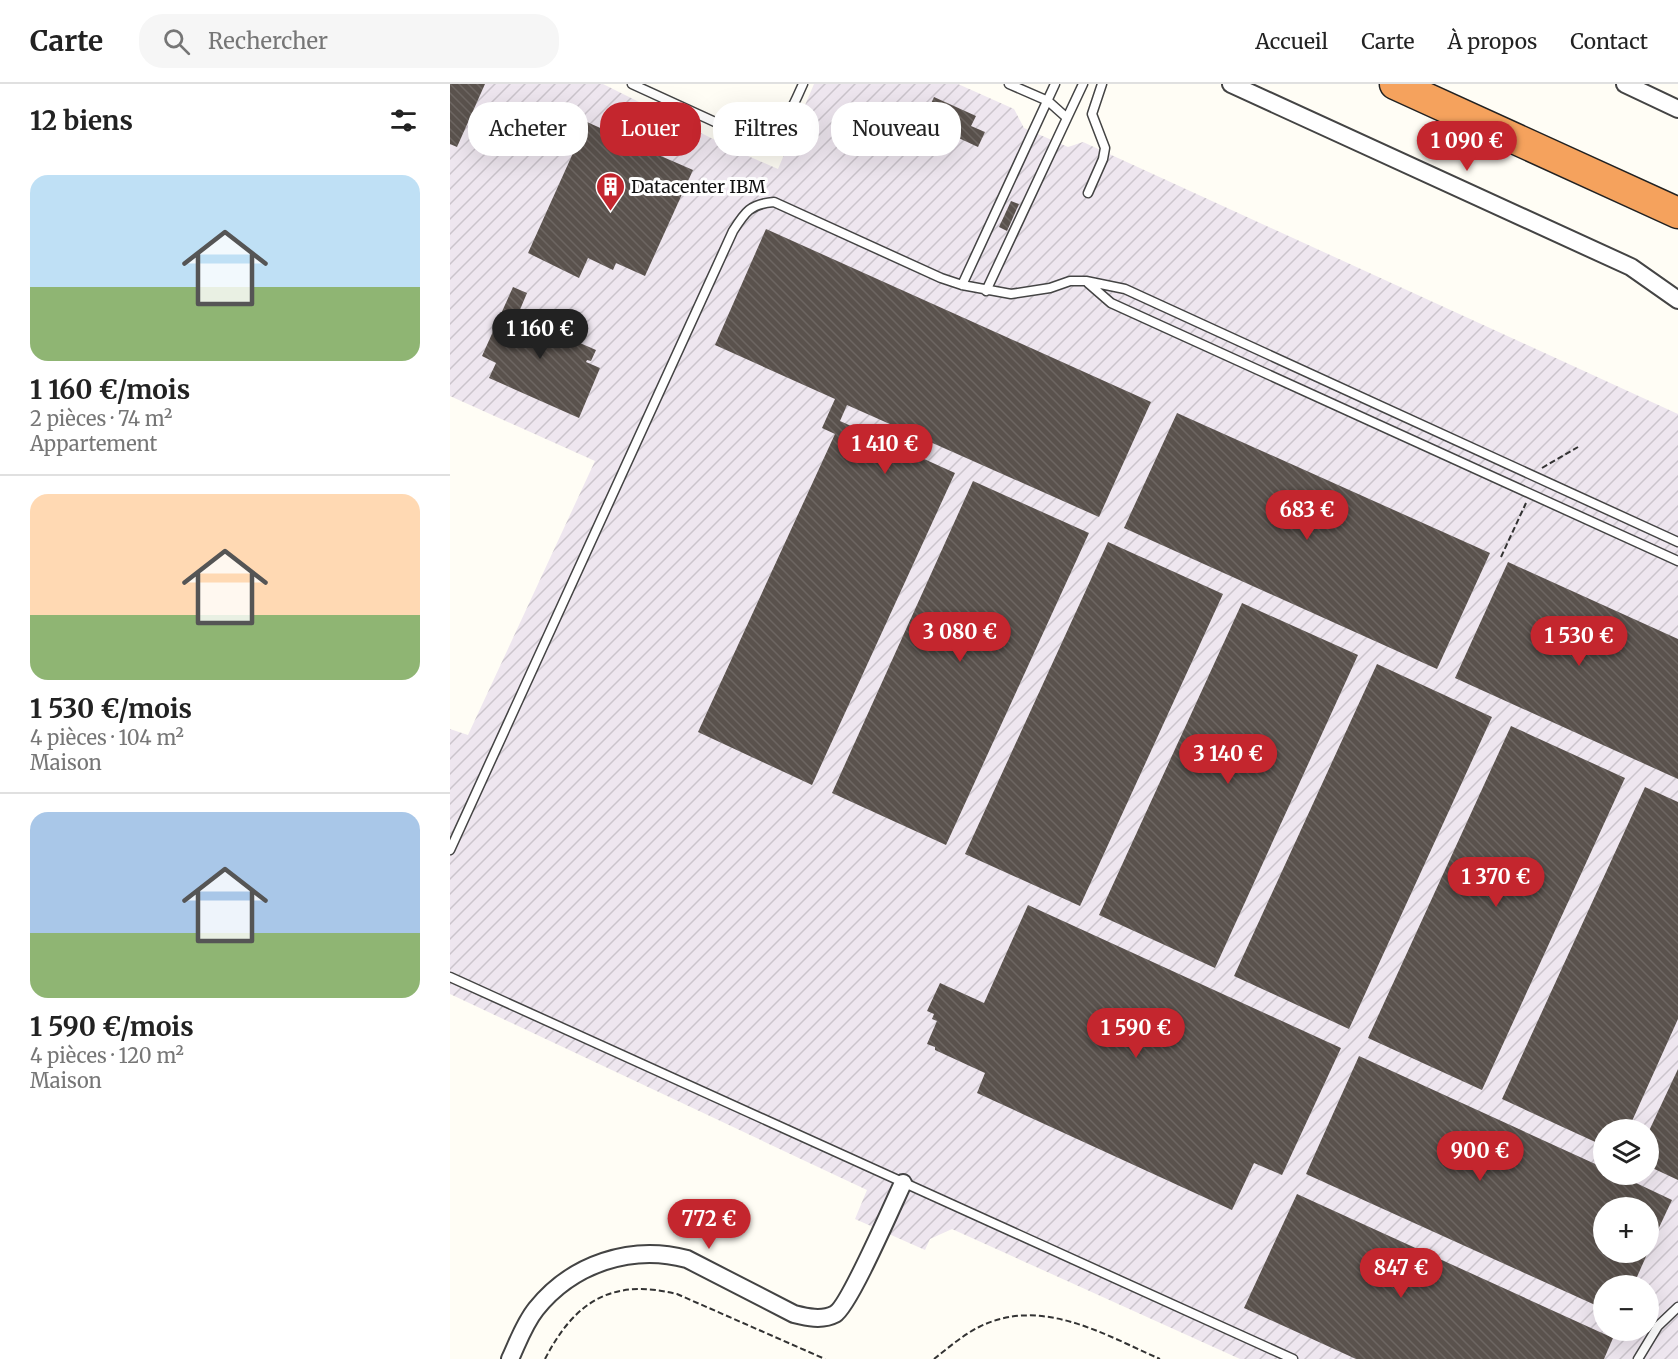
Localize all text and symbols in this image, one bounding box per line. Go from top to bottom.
search box [139,14,559,68]
text: Carte [30,23,103,59]
icon: search [160,25,193,58]
text: Rechercher [208,27,328,55]
text: Accueil [1255,28,1328,55]
text: Carte [1361,28,1415,55]
text: À propos [1448,28,1537,55]
text: Contact [1570,28,1648,55]
chip: Acheter [468,102,588,156]
chip: Louer [600,102,701,156]
chip: Filtres [713,102,819,156]
chip: Nouveau [831,102,961,156]
text: 12 biens [30,104,133,137]
icon: filters [387,104,420,137]
pin: 1 090 € [1412,121,1522,172]
text: 1 090 € [1431,128,1503,153]
building icon: Datacenter IBM [594,170,626,212]
place label: Datacenter IBM [631,175,766,198]
icon: home [171,214,279,322]
pin: 1 160 € [485,309,595,360]
text: 1 160 € [506,316,574,341]
text: 1 160 €/mois [30,373,190,406]
text: 2 pièces · 74 m² [30,406,172,431]
pin: 1 410 € [830,424,940,475]
text: Appartement [30,431,157,456]
text: 1 410 € [852,431,918,456]
pin: 683 € [1265,490,1349,541]
text: 683 € [1280,497,1334,522]
icon: home [171,533,279,641]
pin: 3 080 € [905,612,1015,663]
pin: 1 530 € [1524,616,1634,667]
text: 3 080 € [923,619,997,644]
text: 1 530 € [1545,623,1613,648]
text: 1 530 €/mois [30,692,192,725]
text: 4 pièces · 104 m² [30,725,184,750]
pin: 3 140 € [1173,734,1283,785]
text: 3 140 € [1193,741,1263,766]
text: Maison [30,750,102,775]
icon: home [171,851,279,959]
pin: 1 370 € [1441,857,1551,908]
text: 1 370 € [1462,864,1530,889]
pin: 1 590 € [1081,1008,1191,1059]
text: 1 590 €/mois [30,1010,194,1043]
text: 1 590 € [1101,1015,1171,1040]
text: 4 pièces · 120 m² [30,1043,184,1068]
text: Maison [30,1068,102,1093]
map controls [1593,1119,1659,1341]
button: layers [1593,1119,1659,1185]
pin: 900 € [1438,1131,1522,1182]
text: 900 € [1451,1138,1509,1163]
button: + [1593,1197,1659,1263]
pin: 772 € [667,1199,751,1250]
text: 772 € [682,1206,736,1231]
pin: 847 € [1359,1248,1443,1299]
text: 847 € [1374,1255,1428,1280]
button: − [1593,1275,1659,1341]

